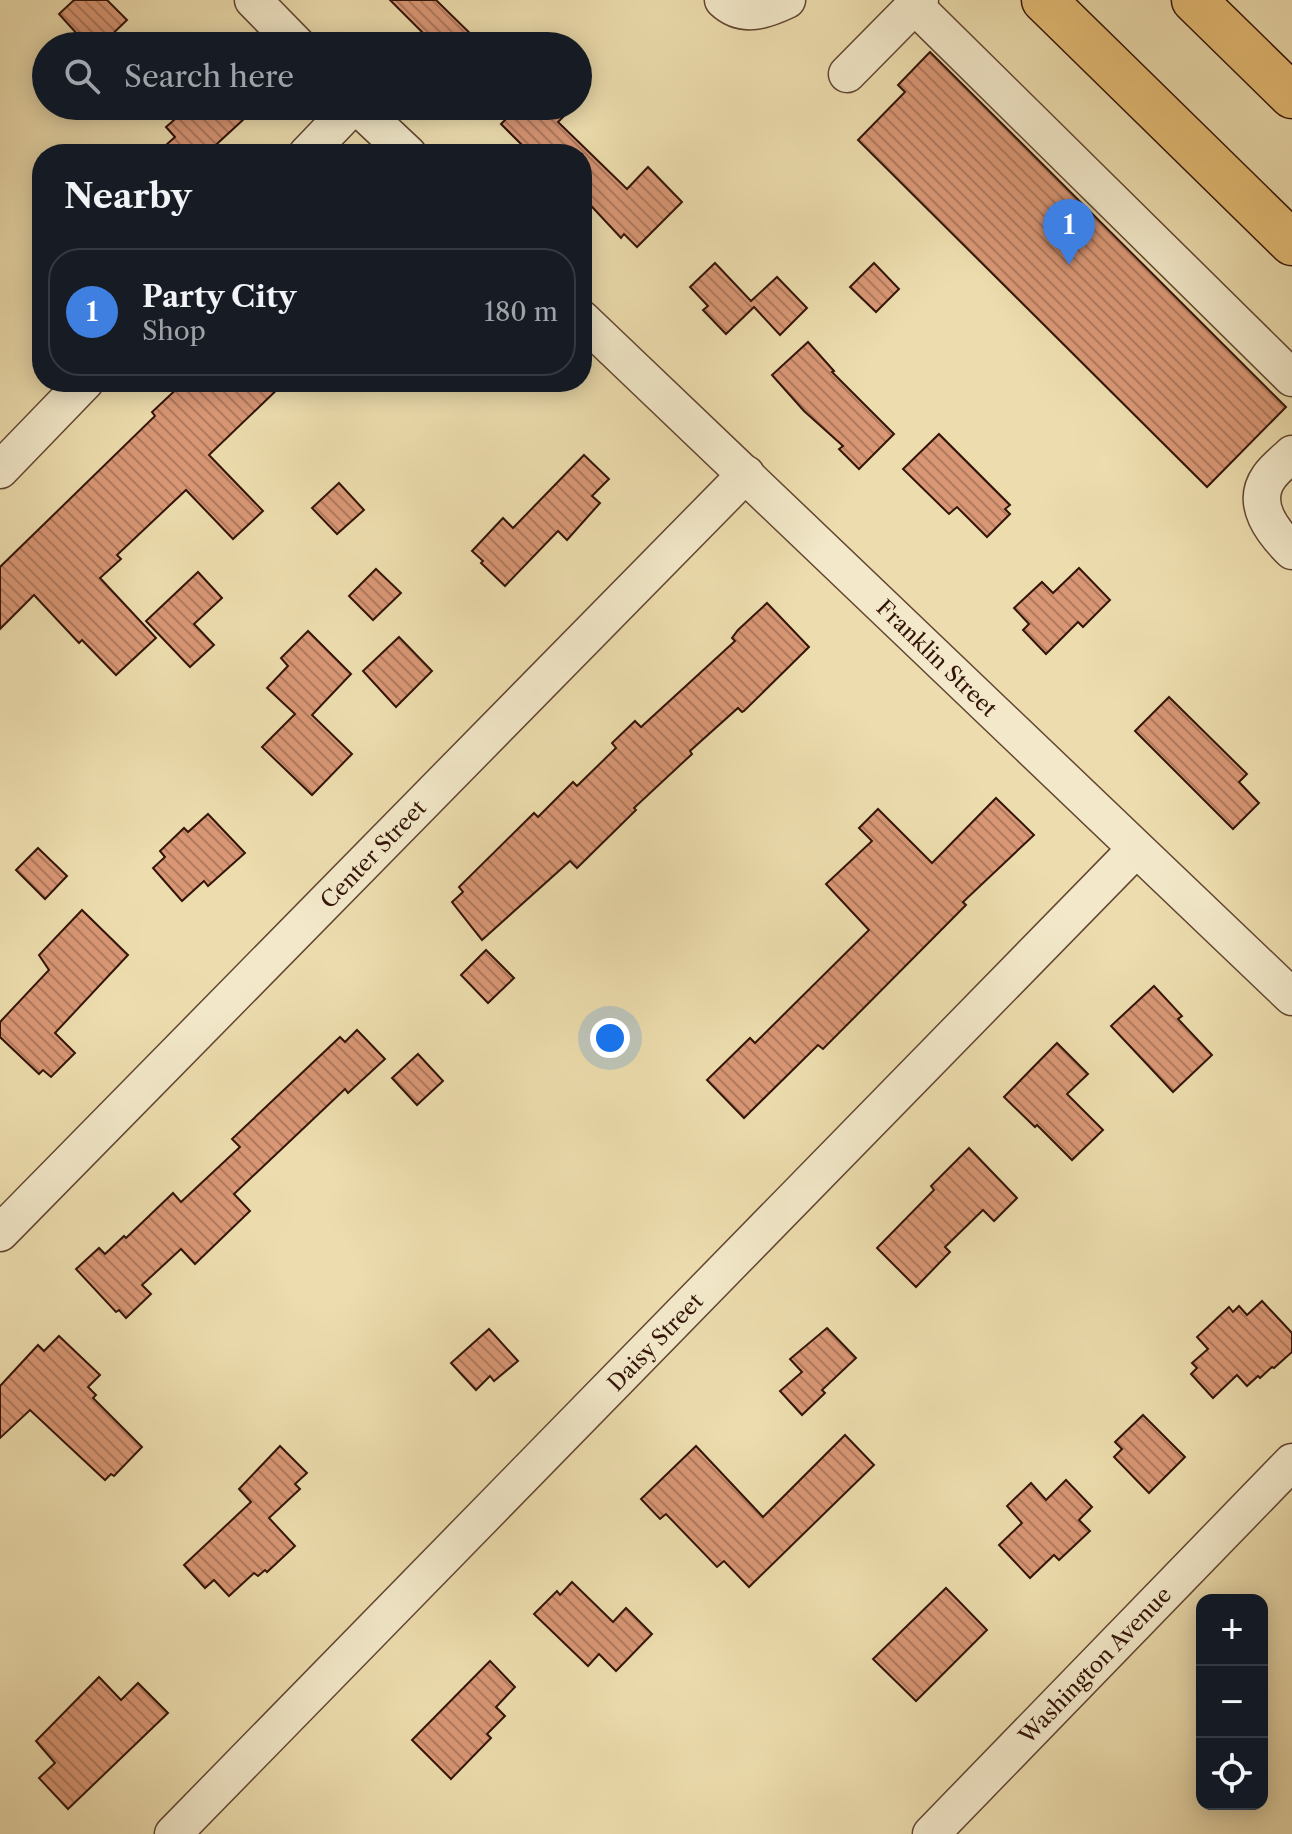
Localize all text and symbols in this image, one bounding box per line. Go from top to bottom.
search box [32,32,592,120]
icon: search [60,54,104,98]
text: Search here [124,58,294,95]
text: Nearby [64,175,192,217]
pin: 1 [1043,199,1095,265]
text: Party City [142,278,296,315]
text: 1 [86,296,98,328]
text: 180 m [484,296,558,328]
text: Shop [142,315,206,347]
street label: Franklin Street [871,594,1003,723]
street label: Center Street [315,794,432,914]
your location [590,1018,630,1058]
street label: Daisy Street [602,1288,709,1397]
street label: Washington Avenue [1013,1581,1177,1750]
map controls [1196,1594,1268,1810]
button: + [1196,1594,1268,1666]
button: − [1196,1666,1268,1738]
button: locate [1196,1738,1268,1810]

